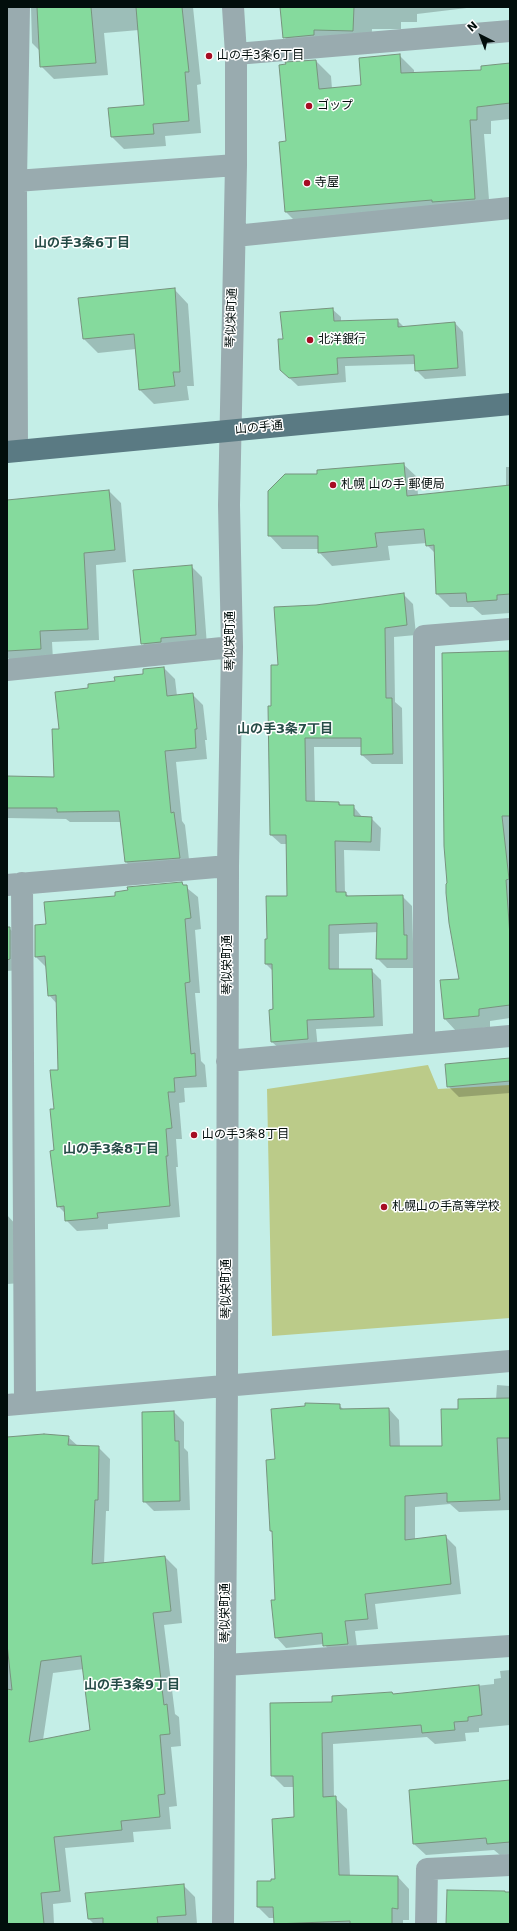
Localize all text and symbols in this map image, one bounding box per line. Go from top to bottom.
north arrow [461,16,501,56]
text: N [465,19,480,35]
place label: 山の手3条6丁目 [217,49,304,63]
marker: 山の手3条6丁目 [204,51,214,61]
place label: ゴップ [317,99,353,113]
marker: ゴップ [304,101,314,111]
place label: 寺屋 [315,176,339,190]
marker: 寺屋 [302,178,312,188]
district label: 山の手3条6丁目 [34,236,130,252]
street label: 琴似栄町通 [224,288,240,348]
place label: 北洋銀行 [318,333,366,347]
marker: 北洋銀行 [305,335,315,345]
street label: 山の手通 [234,419,284,437]
place label: 札幌 山の手 郵便局 [341,478,445,492]
marker: 札幌 山の手 郵便局 [328,480,338,490]
street label: 琴似栄町通 [224,611,238,671]
district label: 山の手3条7丁目 [237,722,333,738]
street label: 琴似栄町通 [221,935,235,995]
place label: 山の手3条8丁目 [202,1128,289,1142]
marker: 山の手3条8丁目 [189,1130,199,1140]
district label: 山の手3条8丁目 [63,1142,159,1158]
place label: 札幌山の手高等学校 [392,1200,500,1214]
marker: 札幌山の手高等学校 [379,1202,389,1212]
street label: 琴似栄町通 [220,1259,234,1319]
street label: 琴似栄町通 [219,1583,233,1643]
district label: 山の手3条9丁目 [84,1678,180,1694]

